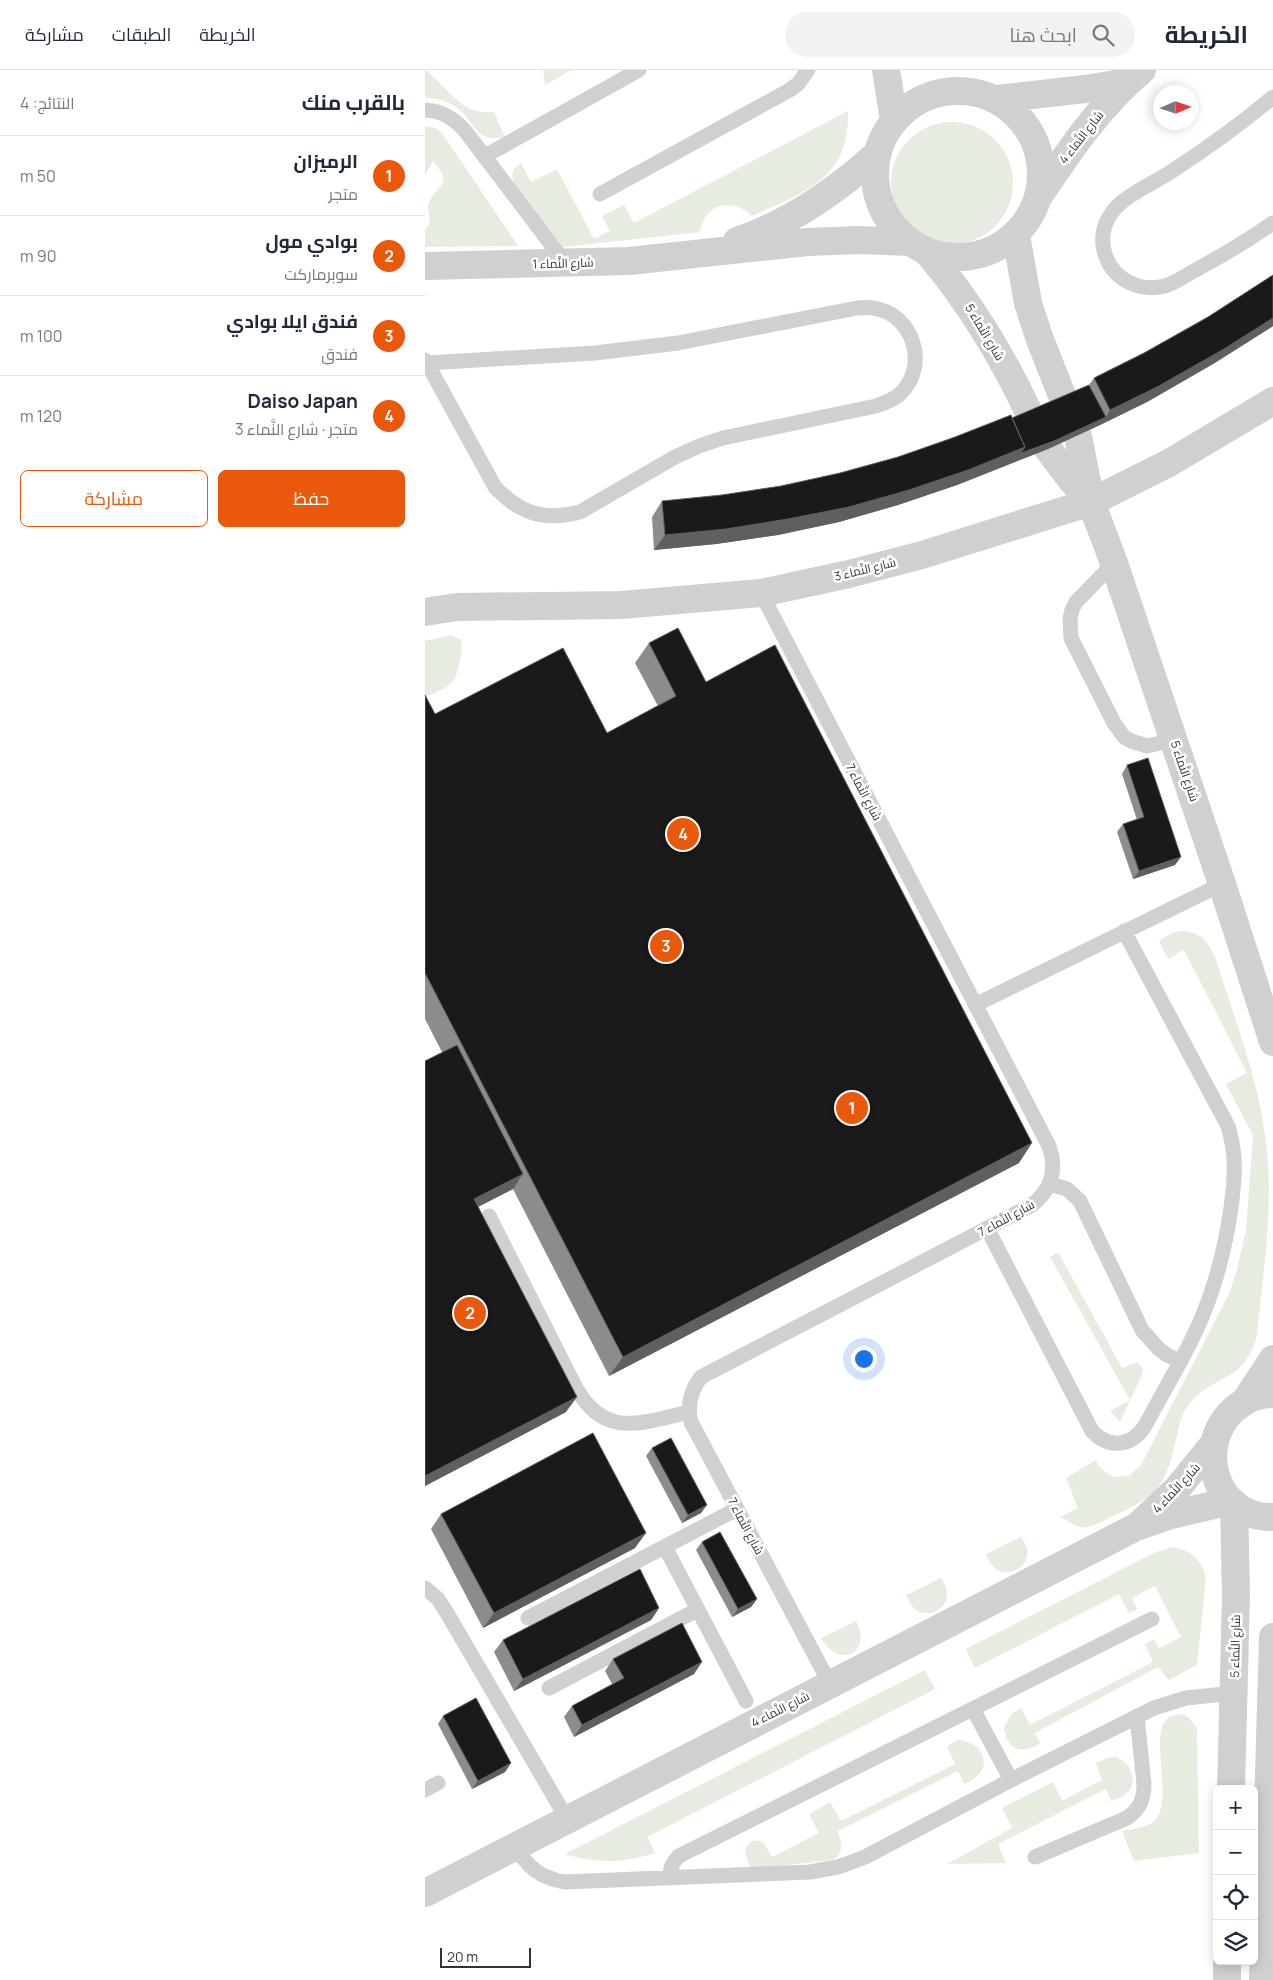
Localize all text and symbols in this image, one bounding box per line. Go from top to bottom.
search box [785,12,1135,57]
text: الخريطة [1165,17,1248,50]
icon: search [1089,21,1117,49]
text: مشاركة [25,22,84,46]
text: الطبقات [112,22,171,46]
text: الخريطة [199,22,256,46]
text: ابحث هنا [1010,22,1077,48]
north arrow [1153,85,1198,130]
text: بالقرب منك [302,88,405,116]
text: النتائج: 4 [20,92,75,114]
street label: شارع النَّماء 4 [1055,107,1107,167]
text: الرميزان [294,148,358,174]
text: 50 m [20,165,56,187]
text: 1 [386,165,393,187]
text: متجر [329,183,358,205]
text: بوادي مول [265,228,358,254]
text: 90 m [20,245,56,267]
text: 2 [384,245,394,267]
street label: شارع النَّماء 1 [532,253,594,273]
text: سوبرماركت [284,263,358,285]
street label: شارع النَّماء 5 [961,301,1009,364]
text: فندق ايلا بوادي [226,308,358,334]
text: 100 m [20,325,63,347]
text: 3 [384,325,394,347]
text: فندق [321,343,358,365]
text: Daiso Japan [248,388,358,414]
text: 120 m [20,405,62,427]
text: 4 [384,405,394,427]
text: متجر · شارع النَّماء 3 [235,418,358,440]
button: مشاركة [20,470,208,527]
button: حفظ [218,470,405,527]
street label: شارع النَّماء 3 [832,553,898,585]
street label: شارع النَّماء 5 [1167,738,1203,804]
street label: شارع النَّماء 7 [842,761,886,824]
pin: 4 [667,815,699,853]
pin: 3 [650,927,682,965]
pin: 1 [836,1089,868,1127]
street label: شارع النَّماء 7 [975,1195,1037,1241]
pin: 2 [454,1294,486,1332]
your location [851,1346,877,1372]
street label: شارع النَّماء 4 [1148,1459,1204,1517]
street label: شارع النَّماء 7 [724,1495,768,1558]
street label: شارع النَّماء 5 [1226,1614,1244,1678]
street label: شارع النَّماء 4 [748,1687,812,1731]
map controls [1213,1785,1258,1965]
button: + [1213,1785,1258,1830]
button: − [1213,1830,1258,1875]
button: locate [1213,1875,1258,1920]
button: layers [1213,1920,1258,1965]
scale bar [440,1945,531,1968]
text: 20 m [447,1947,478,1966]

